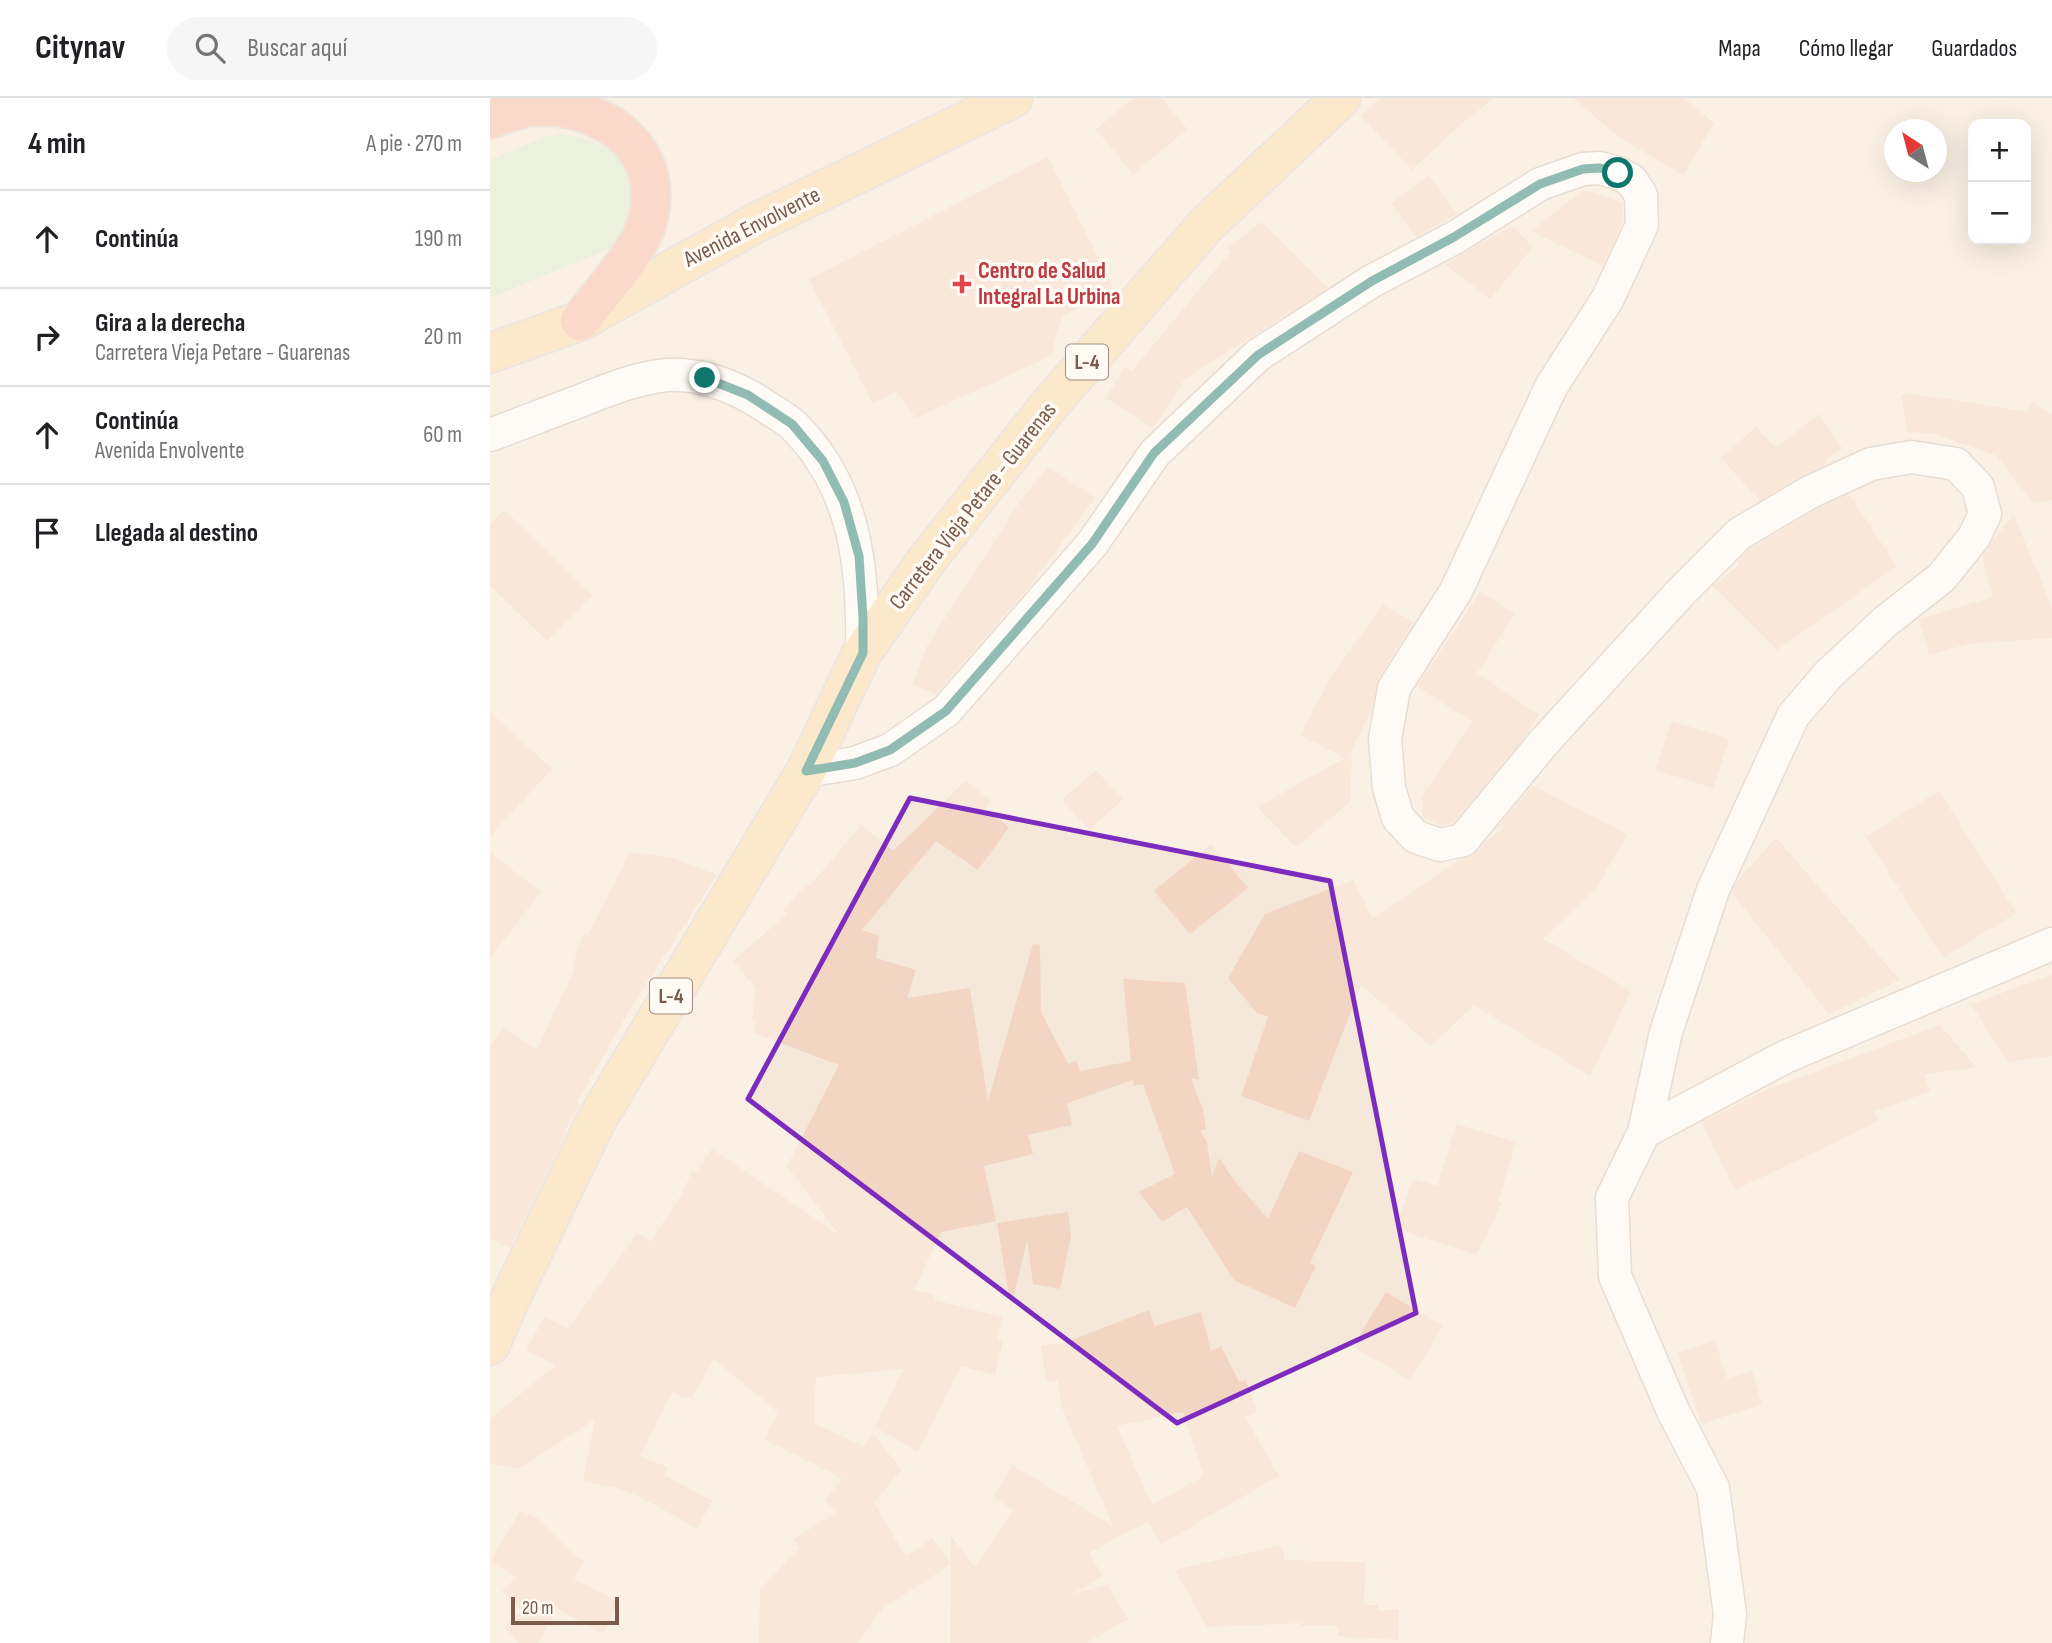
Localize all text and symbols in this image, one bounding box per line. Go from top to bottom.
search box [167,17,657,80]
text: Citynav [35,28,125,68]
icon: search [191,29,229,67]
text: Buscar aquí [247,33,347,64]
text: Mapa [1718,34,1761,63]
text: Cómo llegar [1799,34,1893,63]
text: Guardados [1931,34,2017,63]
north arrow [1884,119,1947,182]
map controls [1968,119,2031,245]
button: + [1968,119,2031,182]
text: 4 min [28,126,86,162]
text: A pie · 270 m [366,130,462,158]
route start [1602,157,1633,188]
street label: Avenida Envolvente [678,181,825,274]
button: − [1968,182,2031,245]
icon: ahead [28,220,66,258]
text: Continúa [95,224,179,255]
text: 190 m [415,225,462,253]
place label: Centro de Salud Integral La Urbina [978,257,1120,311]
marker: Centro de Salud Integral La Urbina [952,274,972,294]
text: Gira a la derecha [95,308,245,339]
icon: right [28,318,66,356]
text: 20 m [424,323,462,351]
text: Carretera Vieja Petare - Guarenas [95,339,350,367]
road number: L-4 [1066,344,1108,380]
route end [689,362,720,393]
street label: Carretera Vieja Petare - Guarenas [883,397,1063,615]
text: Continúa [95,406,179,437]
icon: ahead [28,416,66,454]
text: 60 m [423,421,462,449]
text: Avenida Envolvente [95,437,245,465]
icon: arrive [28,514,66,552]
text: Llegada al destino [95,518,258,549]
road number: L-4 [650,978,692,1014]
scale bar [511,1594,620,1626]
text: 20 m [522,1597,554,1620]

